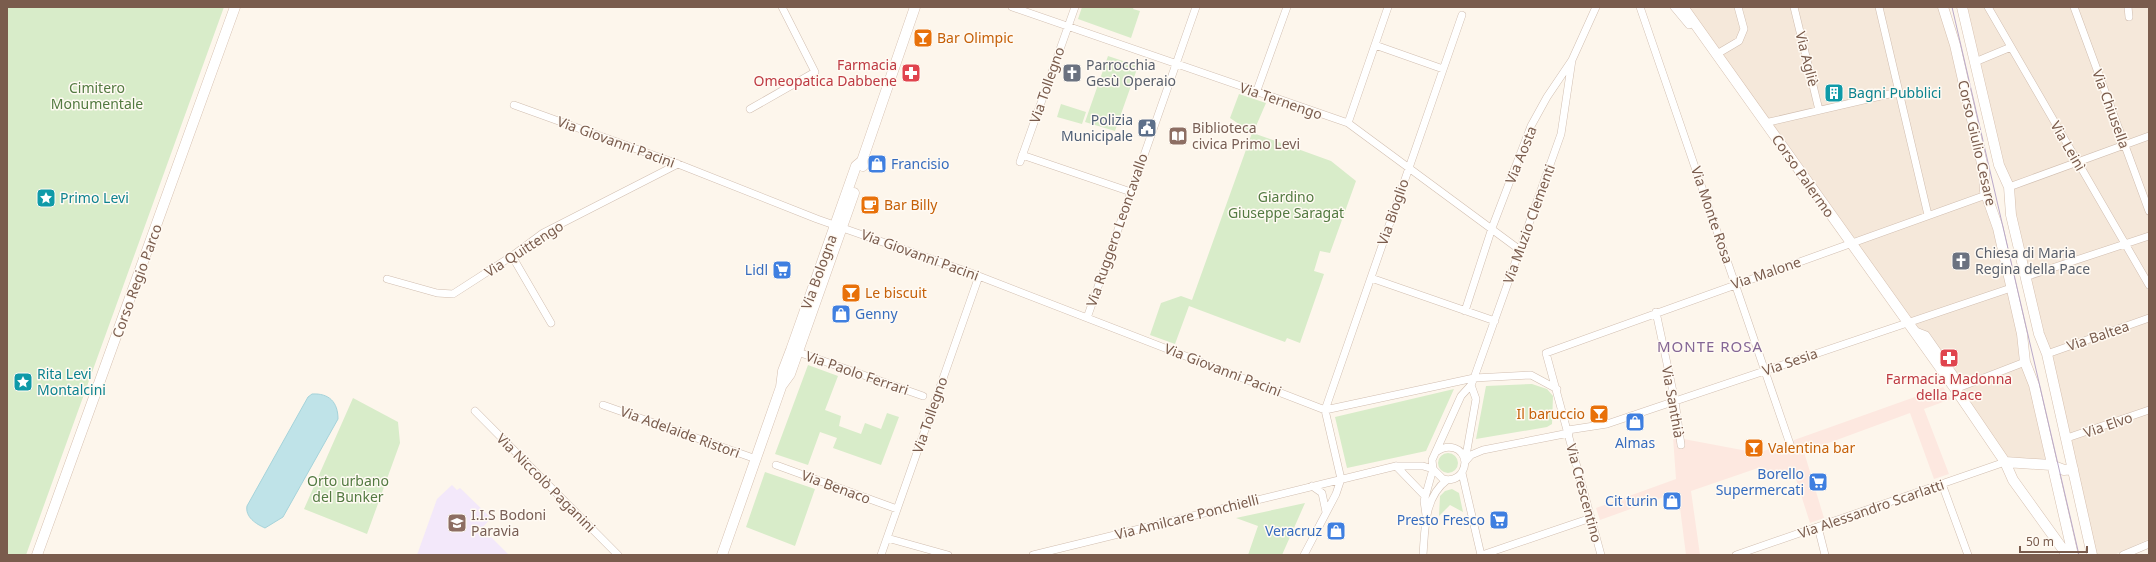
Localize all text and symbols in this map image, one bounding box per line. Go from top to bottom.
bar icon: Bar Olimpic [912,27,934,49]
place label: Bar Olimpic [937,28,1014,47]
street label: Via Agliè [1791,29,1824,89]
street label: Via Tollegno [1025,44,1068,126]
place label: Farmacia Omeopatica Dabbene [754,55,897,90]
place label: Parrocchia Gesù Operaio [1086,55,1176,90]
pharmacy icon: Farmacia Omeopatica Dabbene [900,62,922,84]
church icon: Parrocchia Gesù Operaio [1061,62,1083,84]
street label: Via Chiusella [2088,67,2135,151]
street label: Via Ternengo [1237,77,1325,124]
park label: Cimitero Monumentale [51,78,143,113]
street label: Corso Giulio Cesare [1954,78,2001,208]
building icon: Bagni Pubblici [1823,82,1845,104]
place label: Bagni Pubblici [1848,83,1941,102]
place label: Polizia Municipale [1061,110,1133,145]
street label: Via Giovanni Pacini [555,111,678,172]
public building icon: Polizia Municipale [1136,117,1158,139]
street label: Via Leinì [2047,117,2090,174]
place label: Biblioteca civica Primo Levi [1192,118,1300,153]
street label: Via Aosta [1500,123,1541,186]
library icon: Biblioteca civica Primo Levi [1167,125,1189,147]
street label: Corso Palermo [1768,130,1839,221]
street label: Via Ruggero Leoncavallo [1081,151,1152,309]
shop icon: Francisio [866,153,888,175]
place label: Francisio [891,154,949,173]
street label: Via Muzio Clementi [1498,161,1559,286]
street label: Via Monte Rosa [1687,164,1738,266]
street label: Via Bioglio [1372,176,1413,248]
place icon: Primo Levi [35,187,57,209]
park label: Giardino Giuseppe Saragat [1228,187,1344,222]
place label: Primo Levi [60,188,129,207]
cafe icon: Bar Billy [859,194,881,216]
place label: Bar Billy [884,195,938,214]
street label: Via Quittengo [481,216,567,281]
street label: Corso Regio Parco [107,221,166,340]
street label: Via Giovanni Pacini [859,224,982,285]
street label: Via Bologna [796,232,841,312]
place label: Chiesa di Maria Regina della Pace [1975,243,2090,278]
church icon: Chiesa di Maria Regina della Pace [1950,250,1972,272]
street label: Via Malone [1728,252,1803,293]
supermarket icon: Lidl [771,259,793,281]
place label: Lidl [745,260,768,279]
bar icon: Le biscuit [840,282,862,304]
place label: Le biscuit [865,283,927,302]
shop icon: Genny [830,303,852,325]
place label: Genny [855,304,898,323]
street label: Via Baltea [2064,316,2132,355]
district label: MONTE ROSA [1657,336,1763,356]
street label: Via Giovanni Pacini [1162,338,1284,401]
street label: Via Sesia [1760,343,1820,380]
street label: Via Paolo Ferrari [803,346,911,399]
pharmacy icon: Farmacia Madonna della Pace [1938,347,1960,369]
place label: Rita Levi Montalcini [37,364,106,399]
street label: Via Santhià [1658,364,1689,439]
place label: Farmacia Madonna della Pace [1886,369,2012,404]
place icon: Rita Levi Montalcini [12,371,34,393]
street label: Via Tollegno [908,374,951,456]
street label: Via Adelaide Ristori [618,401,743,462]
bar icon: Il baruccio [1588,403,1610,425]
place label: Il baruccio [1517,404,1585,423]
street label: Via Elvo [2081,407,2135,442]
shop icon: Almas [1624,411,1646,433]
street label: Via Niccolò Paganini [493,429,600,536]
place label: Almas [1615,433,1655,452]
bar icon: Valentina bar [1743,437,1765,459]
place label: Valentina bar [1768,438,1855,457]
street label: Via Crescentino [1562,441,1607,544]
place label: Borello Supermercati [1716,464,1804,499]
street label: Via Benaco [799,465,873,508]
park label: Orto urbano del Bunker [307,471,389,506]
supermarket icon: Borello Supermercati [1807,471,1829,493]
street label: Via Alessandro Scarlatti [1795,475,1946,542]
street label: Via Amilcare Ponchielli [1113,489,1261,544]
shop icon: Cit turin [1661,490,1683,512]
place label: Cit turin [1605,491,1658,510]
place label: I.I.S Bodoni Paravia [471,505,546,540]
supermarket icon: Presto Fresco [1488,509,1510,531]
place label: Presto Fresco [1397,510,1485,529]
school or university icon: I.I.S Bodoni Paravia [446,512,468,534]
shop icon: Veracruz [1325,520,1347,542]
place label: Veracruz [1265,521,1322,540]
scale bar [2020,528,2087,554]
text: 50 m [2026,533,2054,550]

